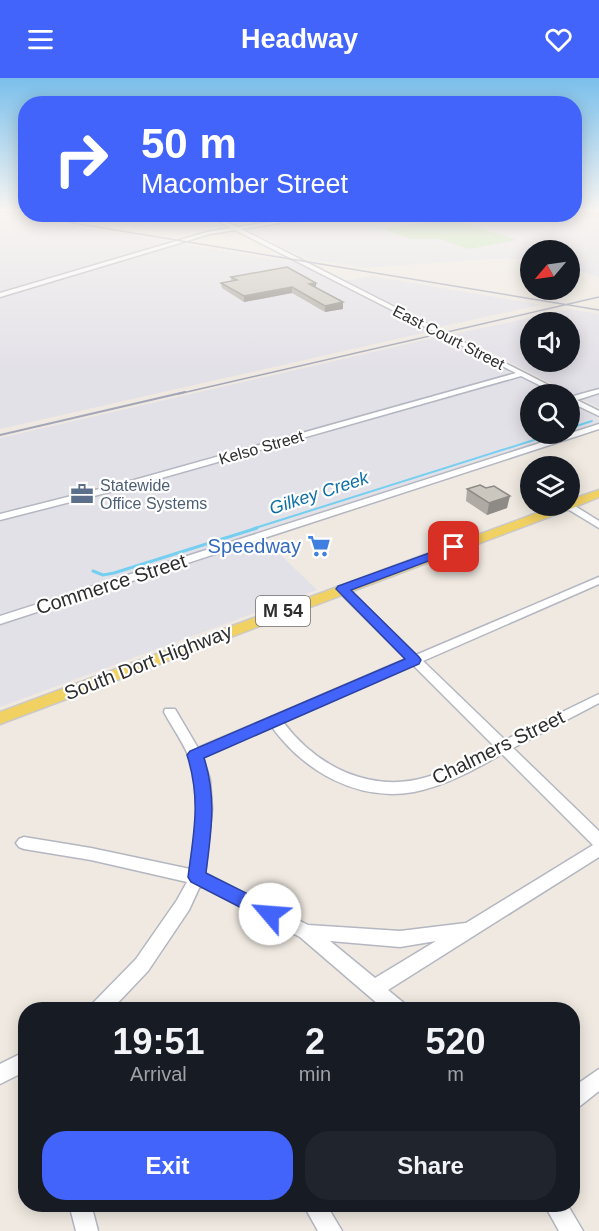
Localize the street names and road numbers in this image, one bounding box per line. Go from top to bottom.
street label: East Court Street [390,302,508,373]
street label: Kelso Street [217,427,306,468]
street label: Commerce Street [33,549,189,619]
road number: M 54 [256,596,310,626]
street label: South Dort Highway [61,620,235,704]
street label: Chalmers Street [428,705,568,789]

